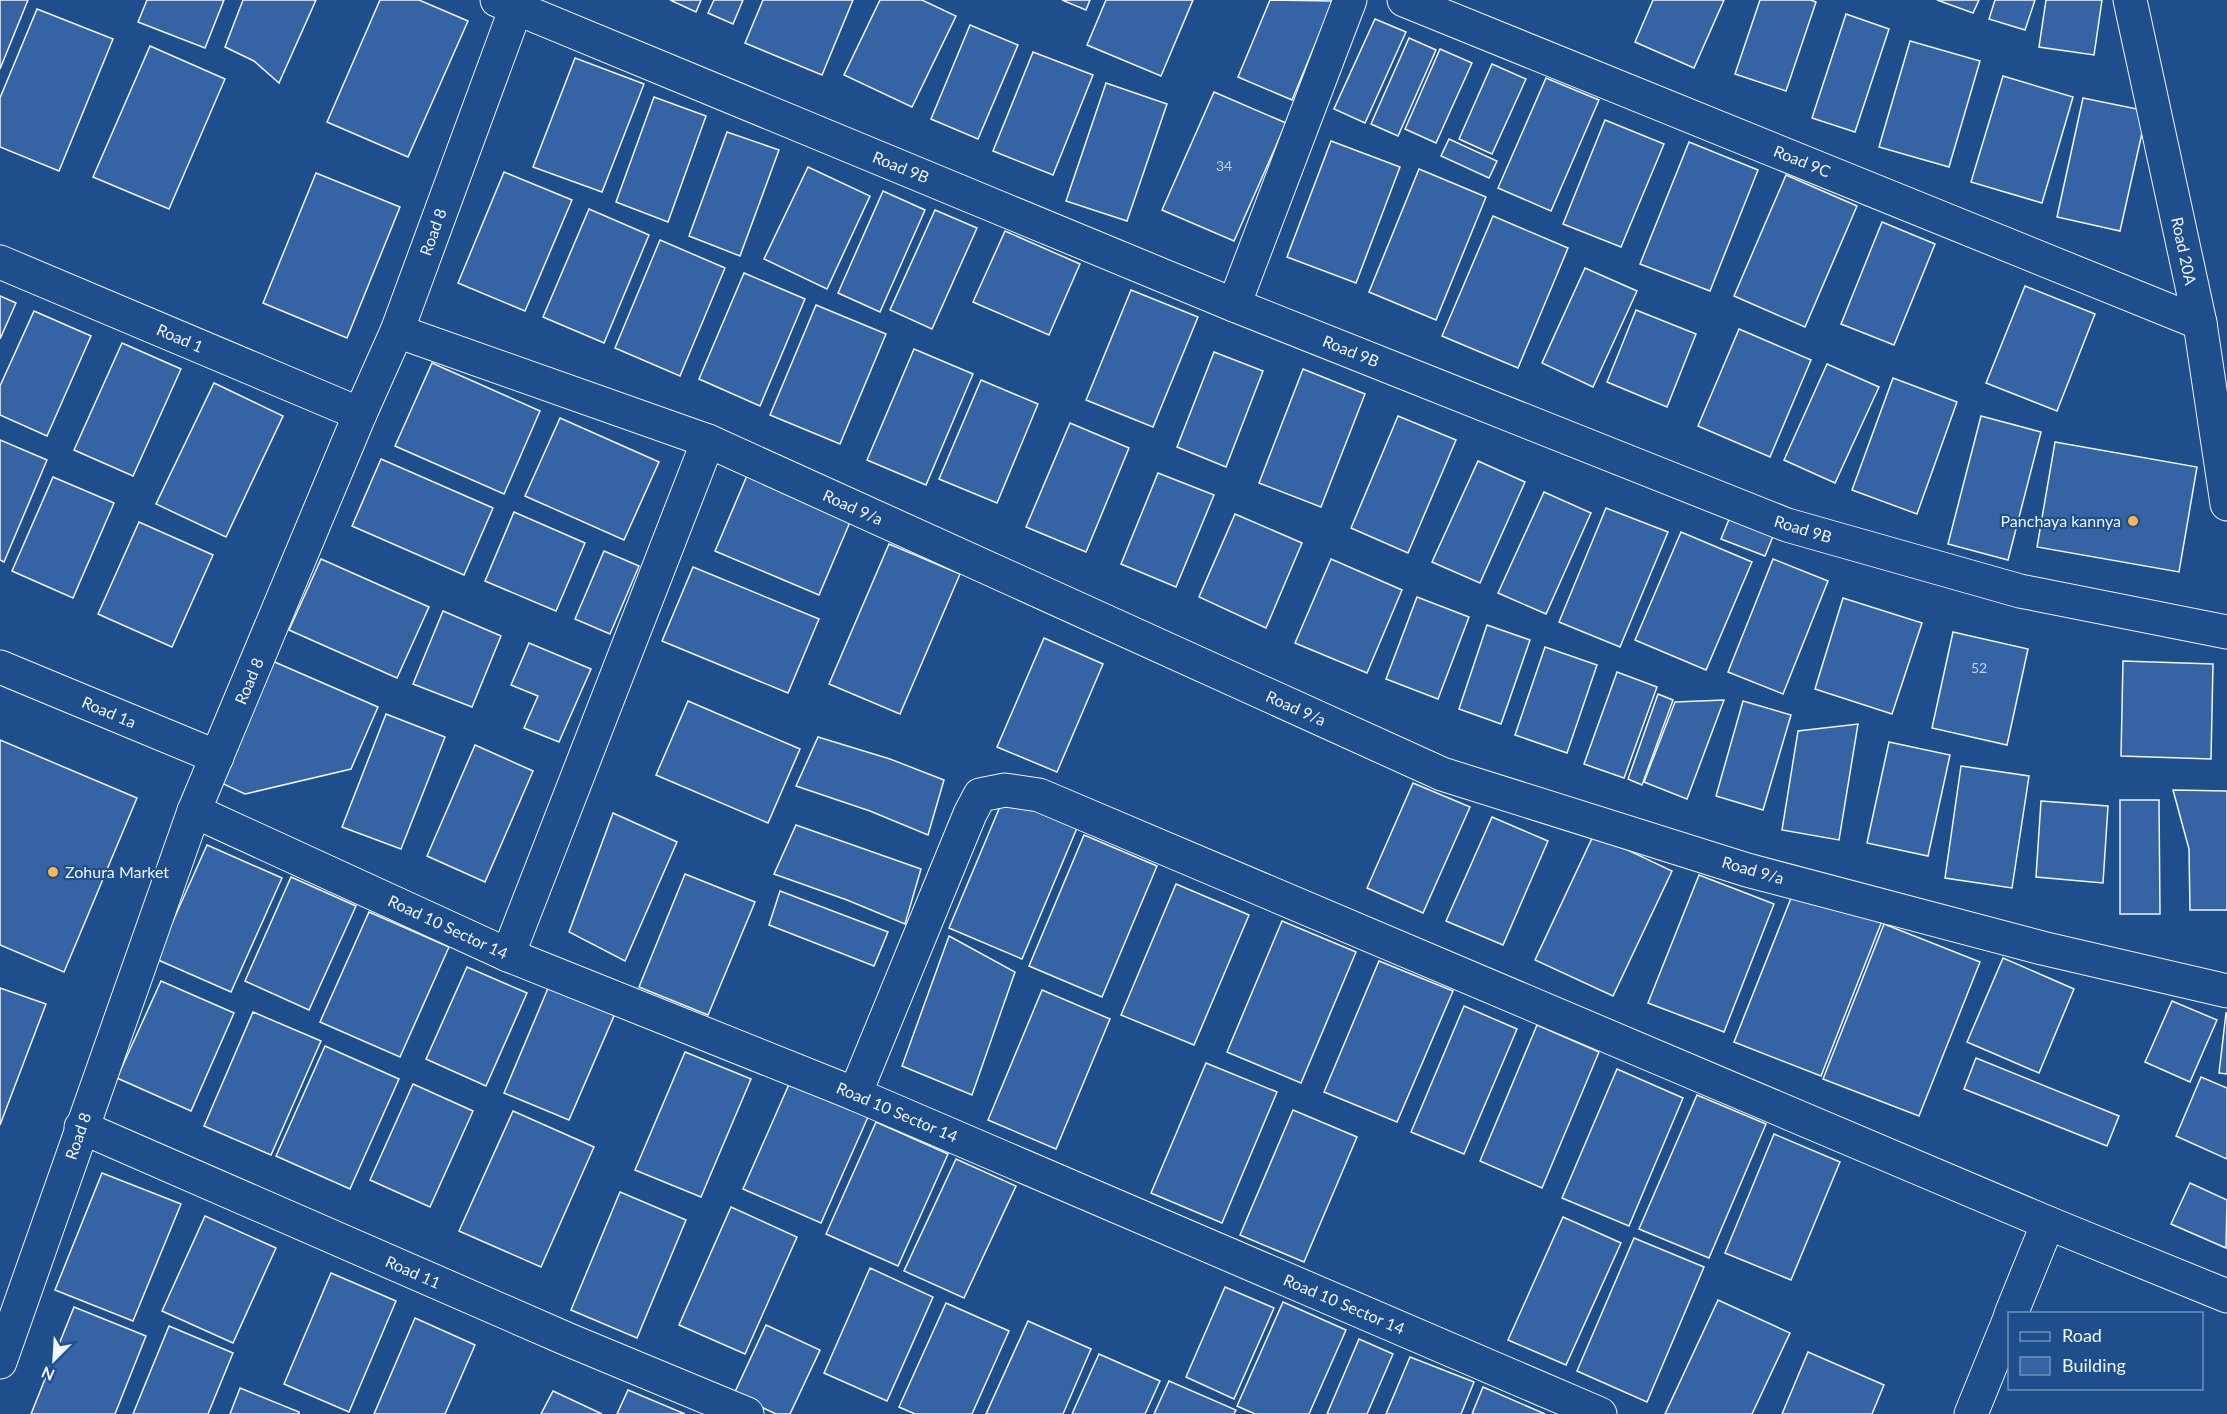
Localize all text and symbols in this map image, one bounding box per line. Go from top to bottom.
street label: Road 9C [1771,141,1834,181]
street label: Road 9B [870,147,932,186]
house number: 34 [1216,157,1232,174]
street label: Road 8 [415,206,450,258]
street label: Road 20A [2168,215,2201,287]
street label: Road 1 [154,319,206,356]
street label: Road 9B [1320,331,1382,370]
street label: Road 9/a [820,485,886,528]
street label: Road 9B [1772,511,1834,546]
place label: Panchaya kannya [2001,511,2121,530]
marker: Panchaya kannya [2126,514,2140,528]
street label: Road 8 [230,655,267,707]
house number: 52 [1971,659,1987,676]
street label: Road 9/a [1263,686,1329,729]
street label: Road 1a [79,692,139,731]
street label: Road 9/a [1720,852,1786,887]
place label: Zohura Market [65,862,169,881]
marker: Zohura Market [46,865,60,879]
street label: Road 10 Sector 14 [385,890,511,963]
street label: Road 10 Sector 14 [834,1077,961,1146]
street label: Road 8 [61,1110,94,1162]
street label: Road 11 [383,1251,444,1292]
street label: Road 10 Sector 14 [1281,1269,1408,1338]
legend [2008,1312,2203,1390]
text: Road [2062,1324,2102,1346]
north arrow [24,1330,84,1390]
text: Building [2062,1354,2126,1376]
text: N [38,1363,57,1385]

